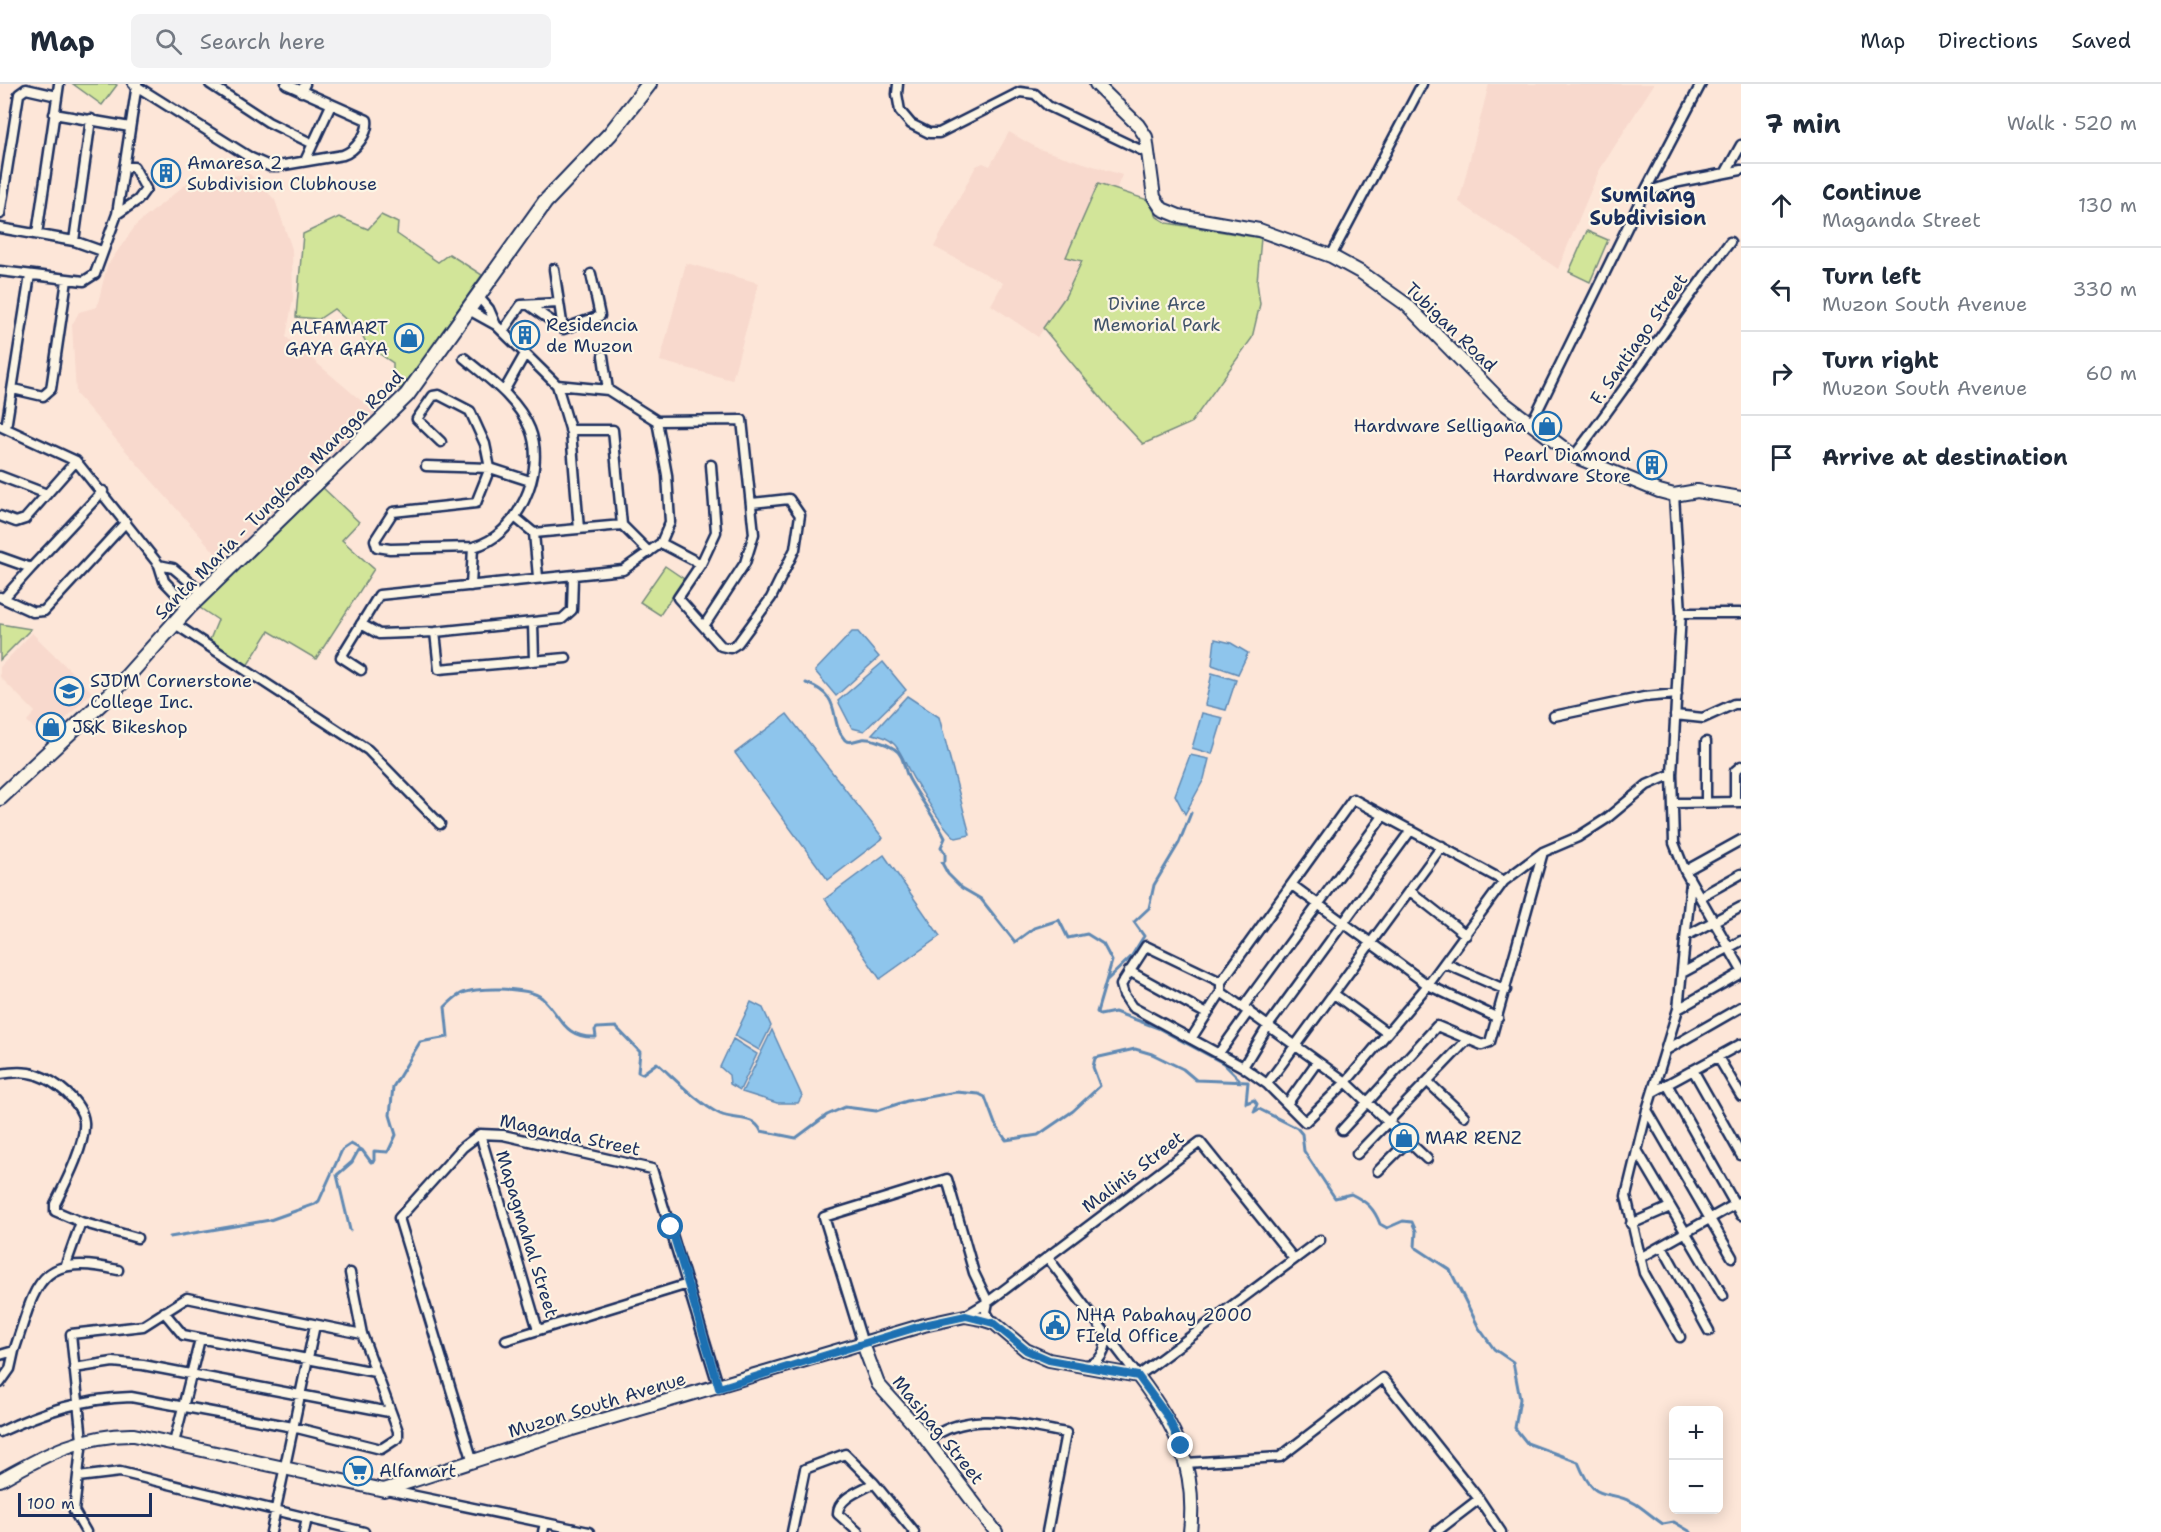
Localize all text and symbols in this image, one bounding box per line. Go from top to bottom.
search box [131,14,551,68]
text: Map [30,22,95,60]
icon: search [152,25,185,58]
text: Search here [200,27,325,56]
text: Map [1860,27,1905,55]
text: Directions [1938,27,2038,55]
text: Saved [2071,27,2131,55]
text: 7 min [1765,106,1841,141]
text: Walk · 520 m [2007,110,2137,136]
place label: Amaresa 2 Subdivision Clubhouse [187,151,377,196]
building icon: Amaresa 2 Subdivision Clubhouse [150,157,182,189]
text: Continue [1822,178,1922,207]
district label: Sumilang Subdivision [1590,182,1706,231]
icon: ahead [1765,189,1798,222]
text: 130 m [2078,192,2137,218]
text: Maganda Street [1822,207,1981,233]
text: Turn left [1822,262,1921,291]
street label: F. Santiago Street [1585,269,1693,409]
icon: left [1765,273,1798,306]
text: 330 m [2073,276,2137,302]
street label: Tubigan Road [1400,277,1502,377]
text: Muzon South Avenue [1822,291,2027,317]
park label: Divine Arce Memorial Park [1093,292,1221,337]
place label: Residencia de Muzon [546,313,638,358]
place label: ALFAMART GAYA GAYA [285,316,388,361]
building icon: Residencia de Muzon [509,319,541,351]
shop icon: ALFAMART GAYA GAYA [393,322,425,354]
text: Turn right [1822,346,1939,375]
icon: right [1765,357,1798,390]
text: 60 m [2085,360,2137,386]
street label: Santa Maria - Tungkong Mangga Road [149,365,409,625]
text: Muzon South Avenue [1822,375,2027,401]
shop icon: Hardware Selligana [1531,410,1563,442]
place label: Hardware Selligana [1353,414,1526,438]
icon: arrive [1765,441,1798,474]
place label: Pearl Diamond Hardware Store [1492,443,1631,488]
text: Arrive at destination [1822,443,2068,472]
building icon: Pearl Diamond Hardware Store [1636,449,1668,481]
place label: SJDM Cornerstone College Inc. [90,669,252,714]
school or university icon: SJDM Cornerstone College Inc. [53,675,85,707]
shop icon: J&K Bikeshop [35,711,67,743]
place label: J&K Bikeshop [72,715,188,739]
street label: Maganda Street [498,1108,643,1162]
shop icon: MAR RENZ [1388,1122,1420,1154]
street label: Malinis Street [1077,1126,1189,1218]
place label: MAR RENZ [1425,1126,1522,1150]
street label: Mapagmahal Street [490,1147,564,1321]
route start [657,1213,683,1239]
place label: NHA Pabahay 2000 FIeld Office [1076,1303,1252,1348]
public building icon: NHA Pabahay 2000 FIeld Office [1039,1309,1071,1341]
street label: Muzon South Avenue [505,1367,689,1443]
street label: Masipag Street [887,1371,989,1489]
map controls [1669,1406,1723,1514]
button: + [1669,1406,1723,1460]
route end [1167,1432,1193,1458]
supermarket icon: Alfamart [342,1455,374,1487]
place label: Alfamart [379,1459,457,1483]
button: − [1669,1460,1723,1514]
scale bar [18,1490,152,1518]
text: 100 m [27,1493,75,1514]

